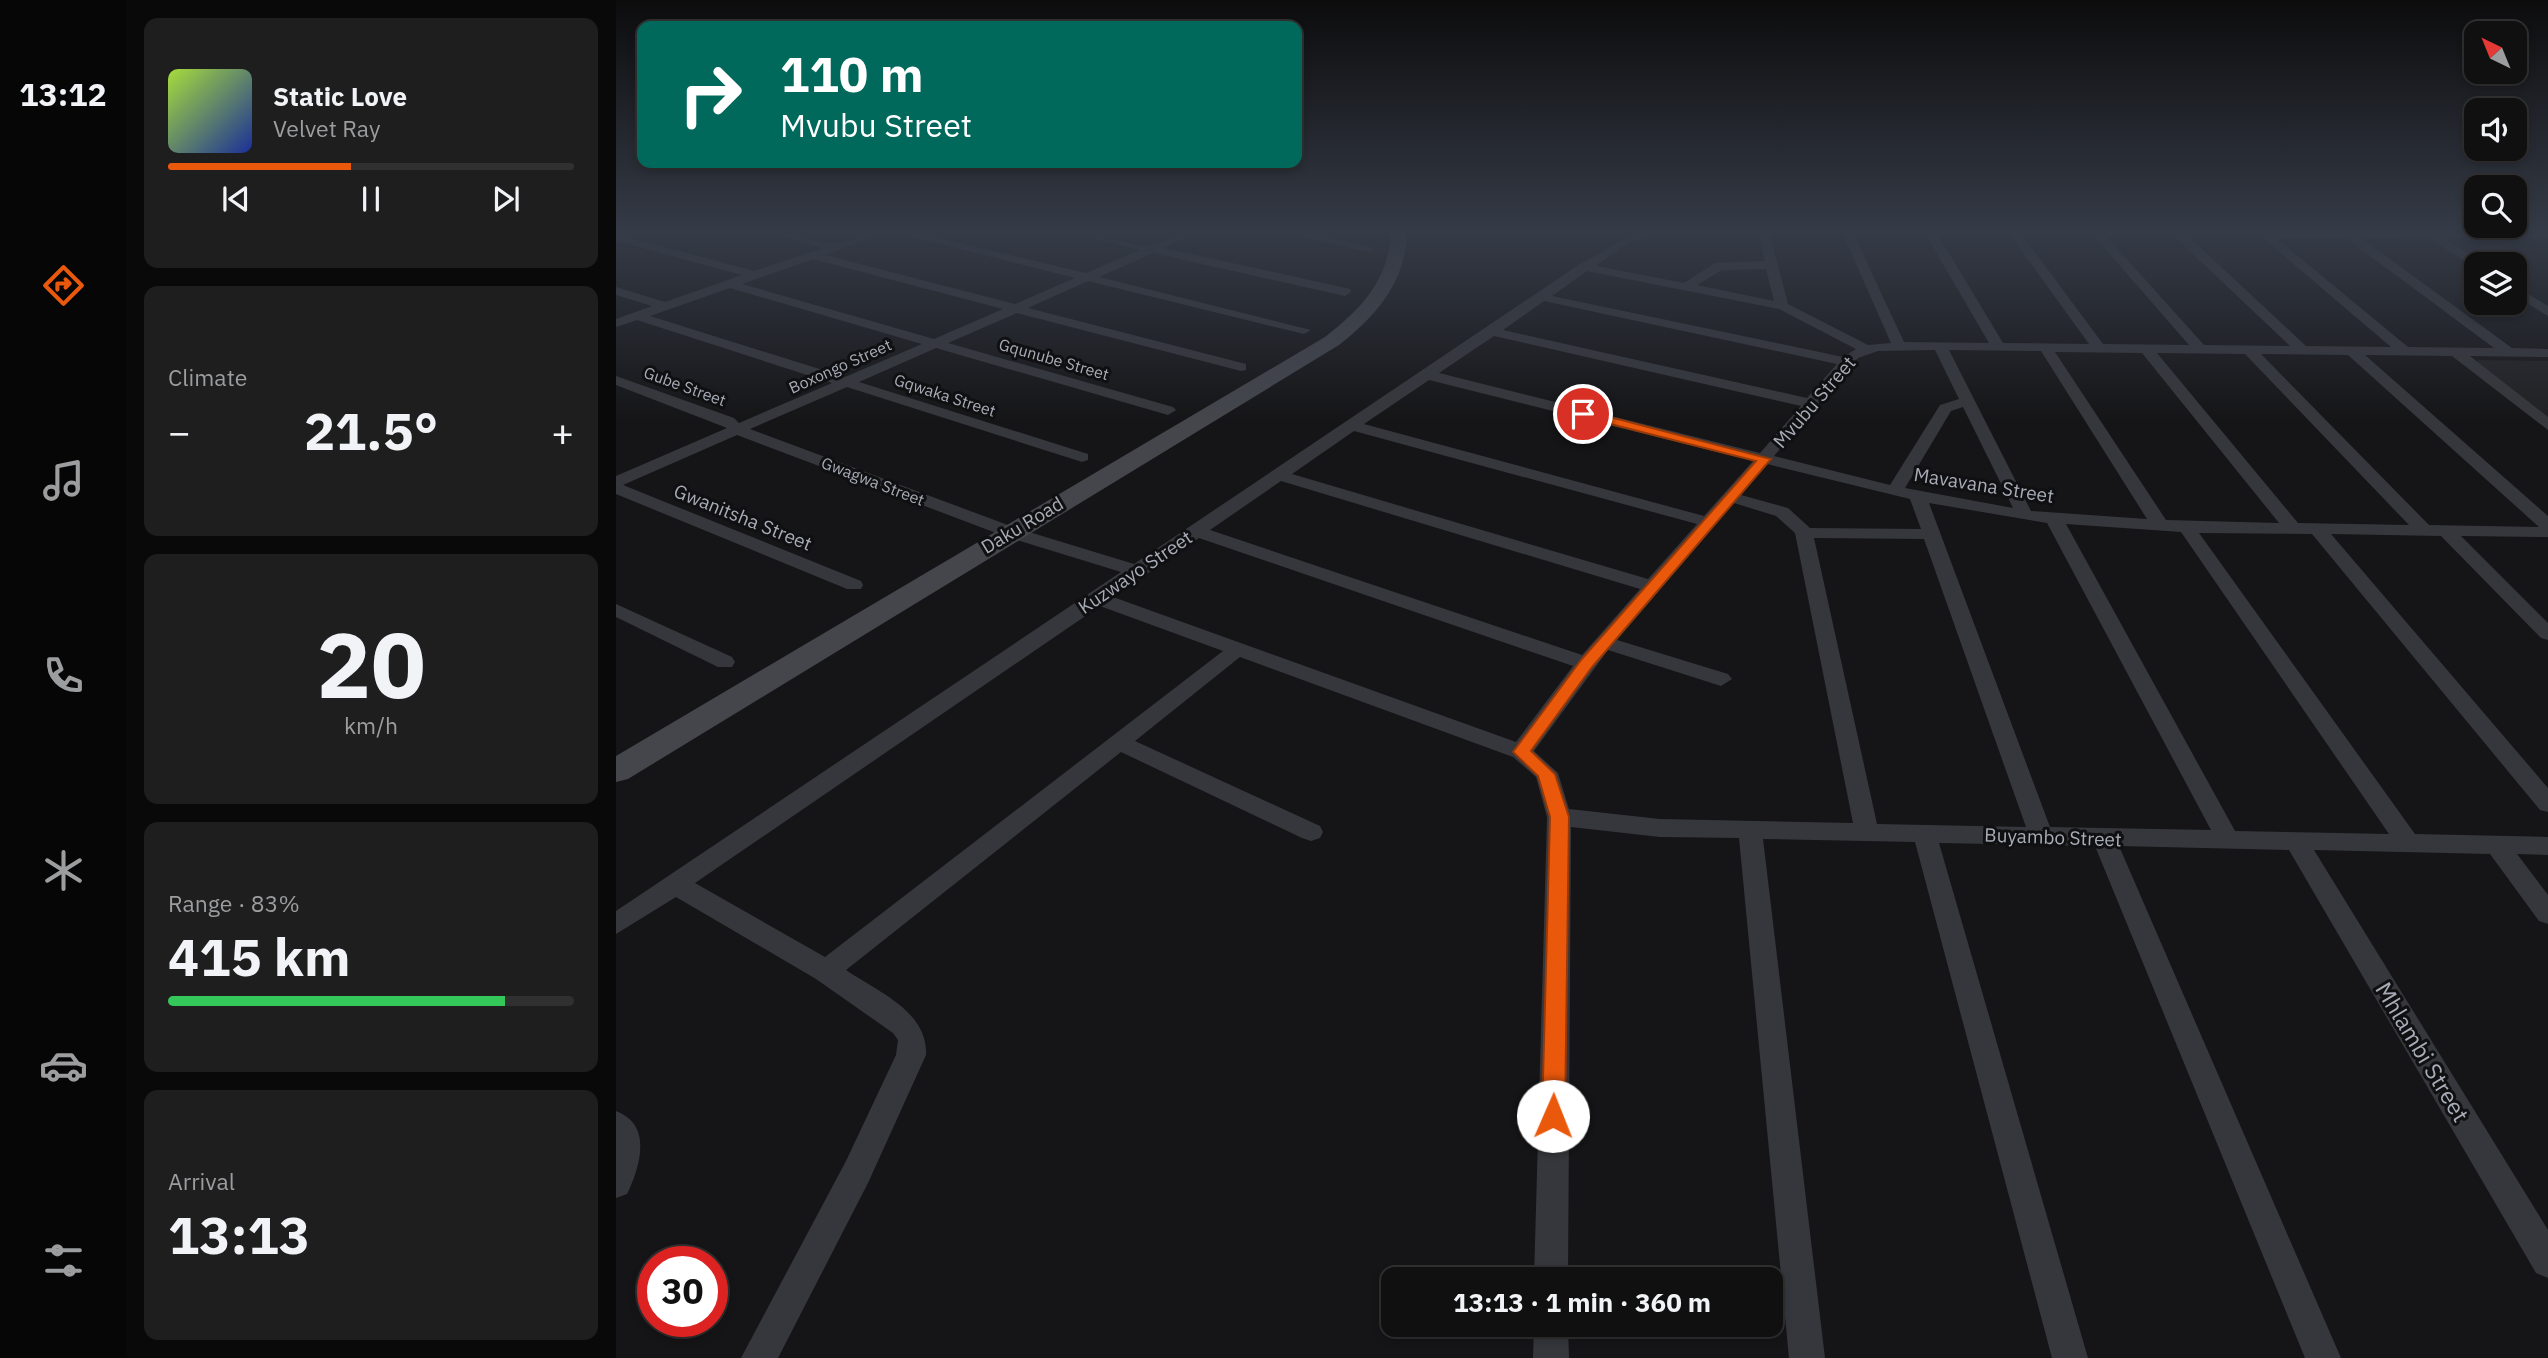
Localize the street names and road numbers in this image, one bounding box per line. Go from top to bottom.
street label: Boxongo Street [786,334,894,398]
street label: Gqunube Street [997,334,1111,384]
street label: Mvubu Street [1768,351,1860,453]
street label: Gube Street [641,362,729,410]
street label: Gqwaka Street [892,369,998,421]
street label: Gwagwa Street [819,452,927,510]
street label: Mavavana Street [1912,462,2056,508]
street label: Gwanitsha Street [670,478,816,556]
street label: Daku Road [977,491,1067,559]
street label: Kuzwayo Street [1073,525,1197,619]
street label: Buyambo Street [1984,823,2122,851]
street label: Mhlambi Street [2369,976,2476,1127]

